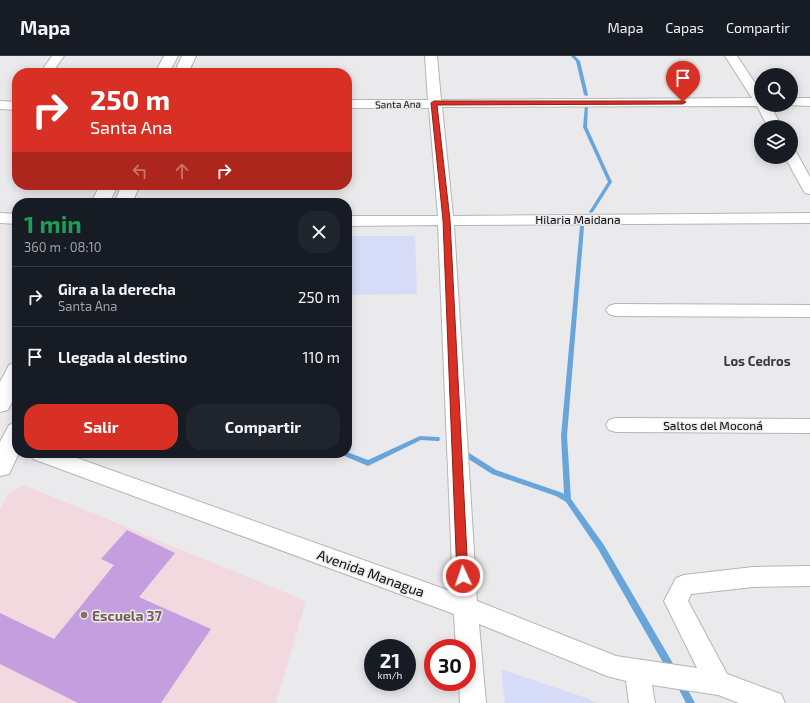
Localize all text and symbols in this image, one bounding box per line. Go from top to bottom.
text: Mapa [20,16,70,39]
text: Mapa [608,19,643,36]
text: Capas [665,19,704,36]
text: Compartir [726,19,790,36]
pin [666,61,700,102]
icon: arrive [672,67,694,89]
map controls [754,68,798,164]
button: search [754,68,798,112]
text: 250 m [90,82,170,116]
icon: right [24,84,76,136]
street label: Santa Ana [375,98,421,110]
text: Santa Ana [90,116,172,138]
button: layers [754,120,798,164]
icon: left [129,160,151,182]
icon: ahead [171,160,193,182]
icon: right [213,160,235,182]
text: 1 min [24,209,82,238]
button: close [298,211,340,253]
street label: Hilaria Maidana [535,212,621,226]
text: 360 m · 08:10 [24,239,101,255]
text: Gira a la derecha [58,280,176,298]
icon: right [24,286,46,308]
text: 250 m [298,288,340,306]
text: Santa Ana [58,298,117,314]
icon: arrive [24,346,46,368]
text: Llegada al destino [58,348,187,366]
text: 110 m [303,348,340,366]
district label: Los Cedros [723,353,791,369]
button: Salir [24,404,178,450]
button: Compartir [186,404,340,450]
street label: Saltos del Moconá [663,418,763,432]
street label: Avenida Managua [315,546,427,600]
position arrow [442,555,484,597]
place label: Escuela 37 [92,607,162,624]
marker: Escuela 37 [79,610,89,620]
speed limit sign: 30 [424,639,476,691]
text: 21 [380,648,400,672]
text: km/h [378,669,402,681]

